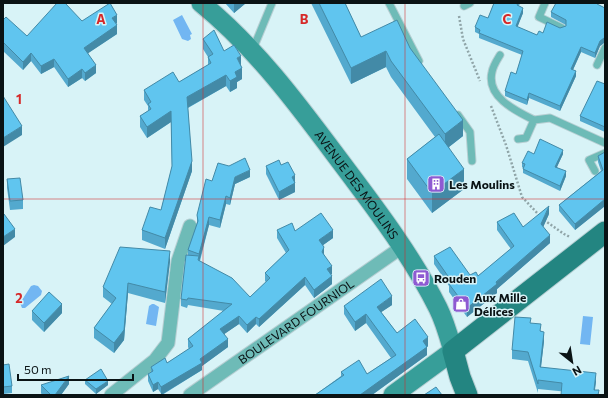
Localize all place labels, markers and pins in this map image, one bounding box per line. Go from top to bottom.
building icon: Les Moulins [426,174,446,194]
place label: Les Moulins [449,177,515,191]
bus stop icon: Rouden [411,268,431,288]
place label: Rouden [434,271,476,285]
place label: Aux Mille Délices [474,290,526,318]
shop icon: Aux Mille Délices [451,294,471,314]

